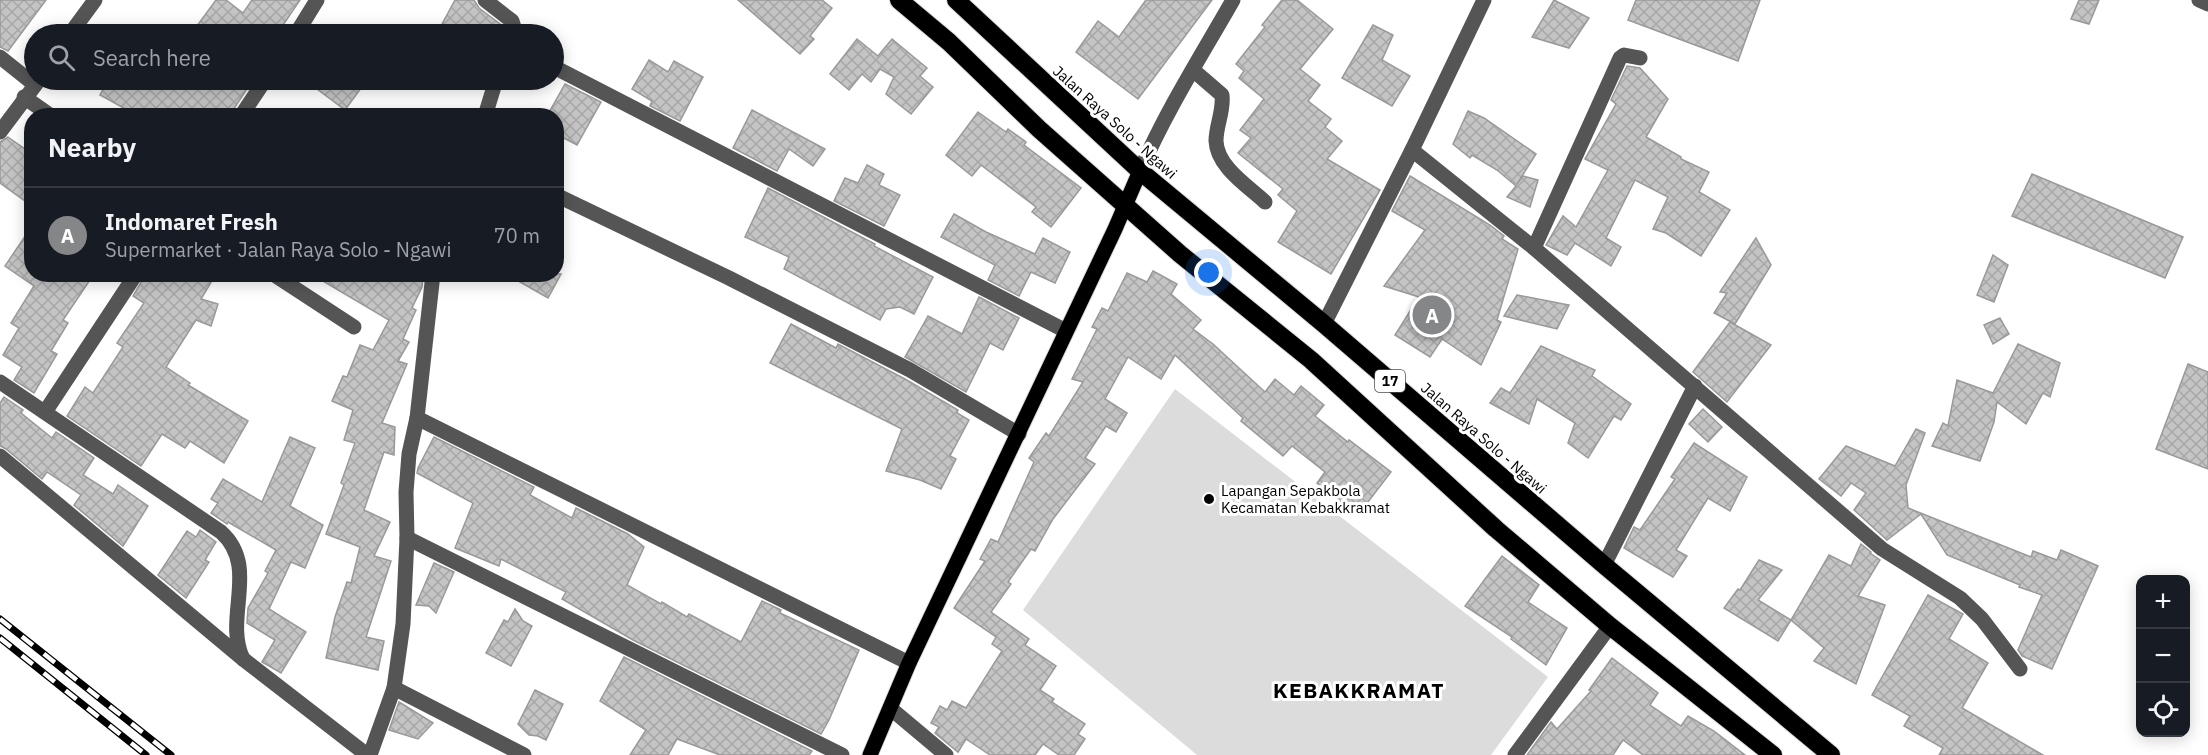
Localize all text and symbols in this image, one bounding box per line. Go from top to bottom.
search box [24,24,564,90]
icon: search [45,41,78,74]
text: Search here [93,43,211,72]
street label: Jalan Raya Solo - Ngawi [1049,61,1181,183]
text: Nearby [48,130,136,164]
text: Indomaret Fresh [105,207,278,236]
text: A [61,222,74,249]
text: 70 m [494,222,540,249]
text: Supermarket · Jalan Raya Solo - Ngawi [105,236,451,263]
your location [1194,258,1223,287]
pin: A [1412,292,1452,338]
road number: 17 [1375,370,1405,392]
street label: Jalan Raya Solo - Ngawi [1417,378,1551,498]
place label: Lapangan Sepakbola Kecamatan Kebakkramat [1221,481,1390,517]
marker: Lapangan Sepakbola Kecamatan Kebakkramat [1202,492,1216,506]
map controls [2136,575,2190,737]
button: + [2136,575,2190,629]
button: − [2136,629,2190,683]
district label: KEBAKKRAMAT [1273,676,1445,704]
button: locate [2136,683,2190,737]

